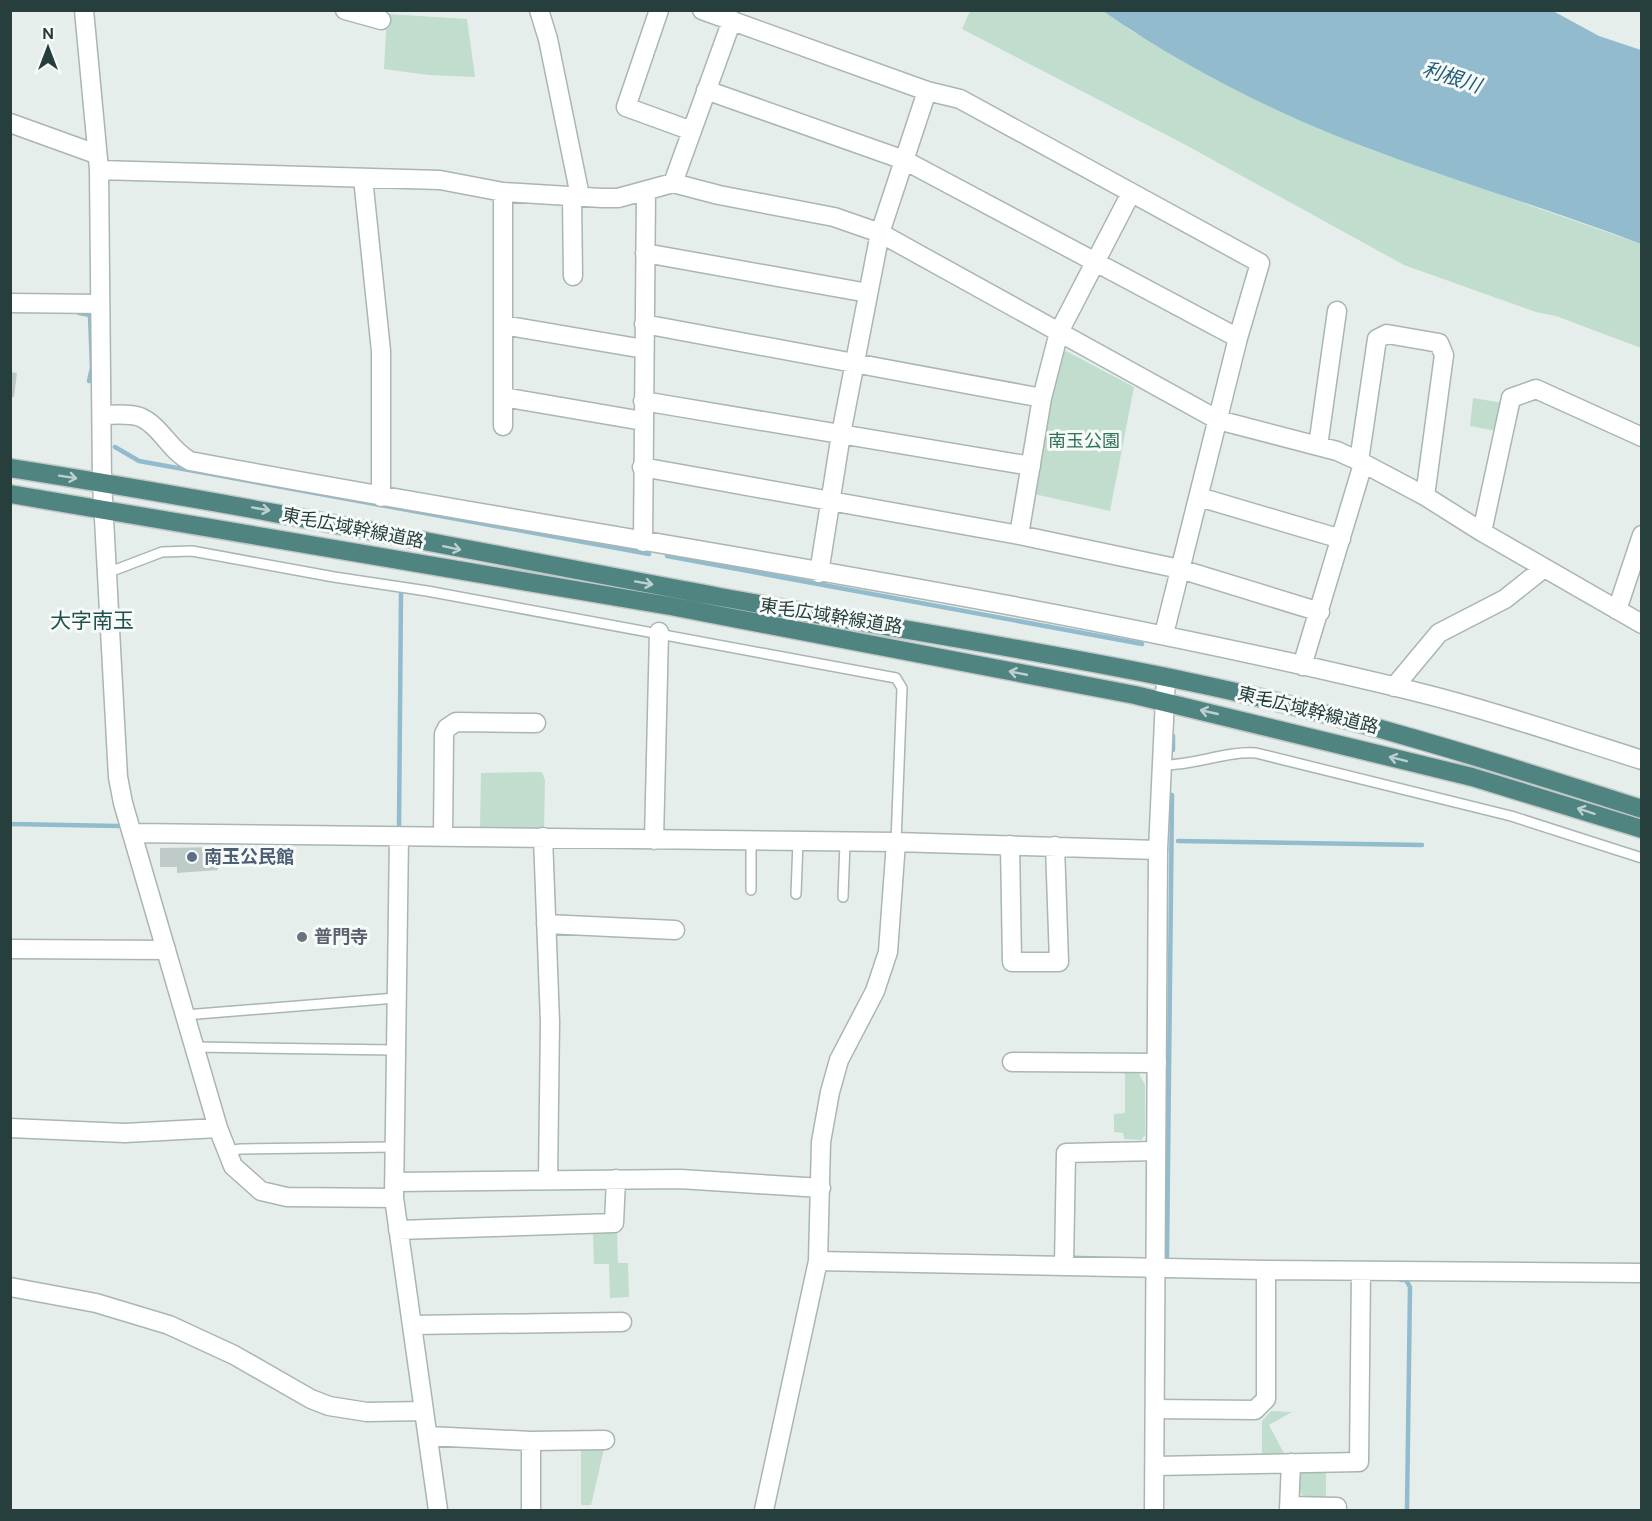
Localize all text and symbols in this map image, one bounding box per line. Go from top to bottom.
north arrow [18,18,78,78]
text: N [42,23,54,44]
water label: 利根川 [1419,55,1486,99]
park label: 南玉公園 [1048,429,1120,453]
one-way arrow [58,471,78,482]
street label: 東毛広域幹線道路 [280,502,426,554]
one-way arrow [250,504,270,515]
one-way arrow [442,542,461,554]
one-way arrow [633,578,653,589]
street label: 東毛広域幹線道路 [758,593,904,639]
district label: 大字南玉 [50,607,134,635]
one-way arrow [1008,667,1028,678]
street label: 東毛広域幹線道路 [1235,681,1381,739]
one-way arrow [1199,706,1218,718]
one-way arrow [1389,752,1408,764]
one-way arrow [1577,805,1596,816]
place label: 南玉公民館 [204,845,294,869]
marker: 南玉公民館 [185,850,199,864]
place label: 普門寺 [314,925,368,949]
marker: 普門寺 [295,930,309,944]

